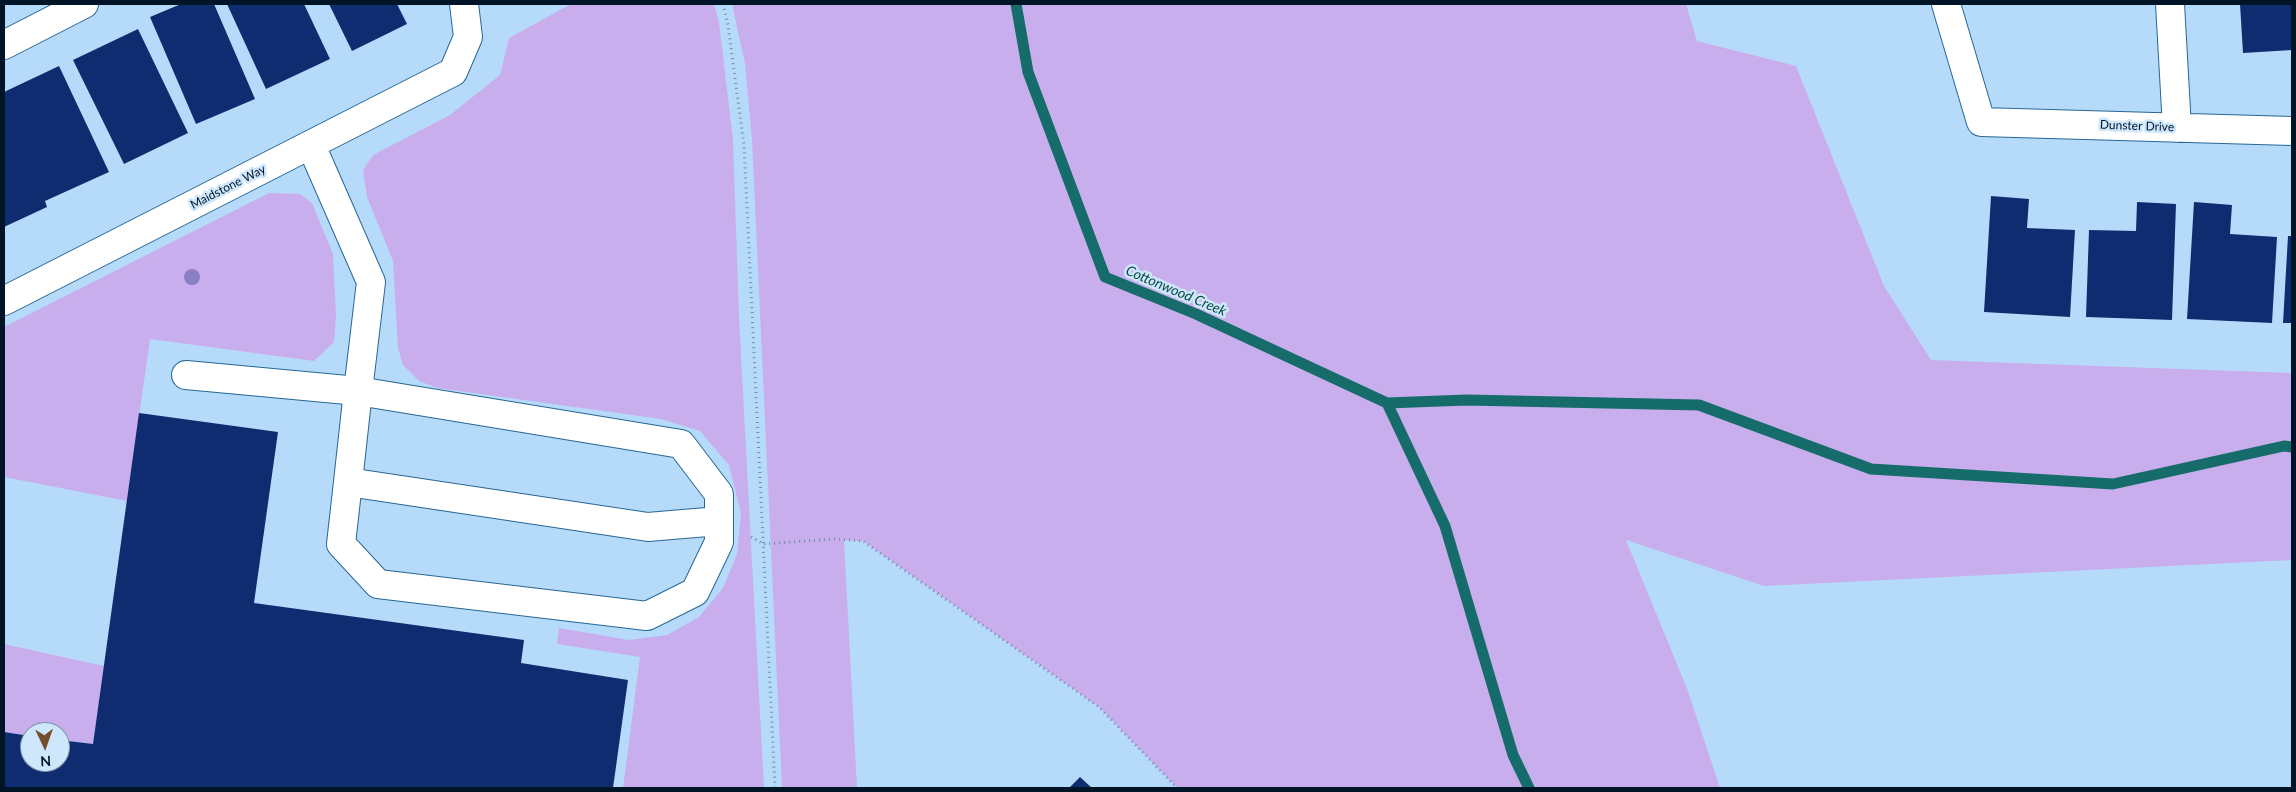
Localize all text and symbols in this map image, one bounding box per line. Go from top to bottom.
street label: Dunster Drive [2100,118,2174,134]
street label: Maidstone Way [188,162,268,212]
water label: Cottonwood Creek [1123,262,1229,320]
north arrow [20,722,70,772]
text: N [40,753,52,770]

